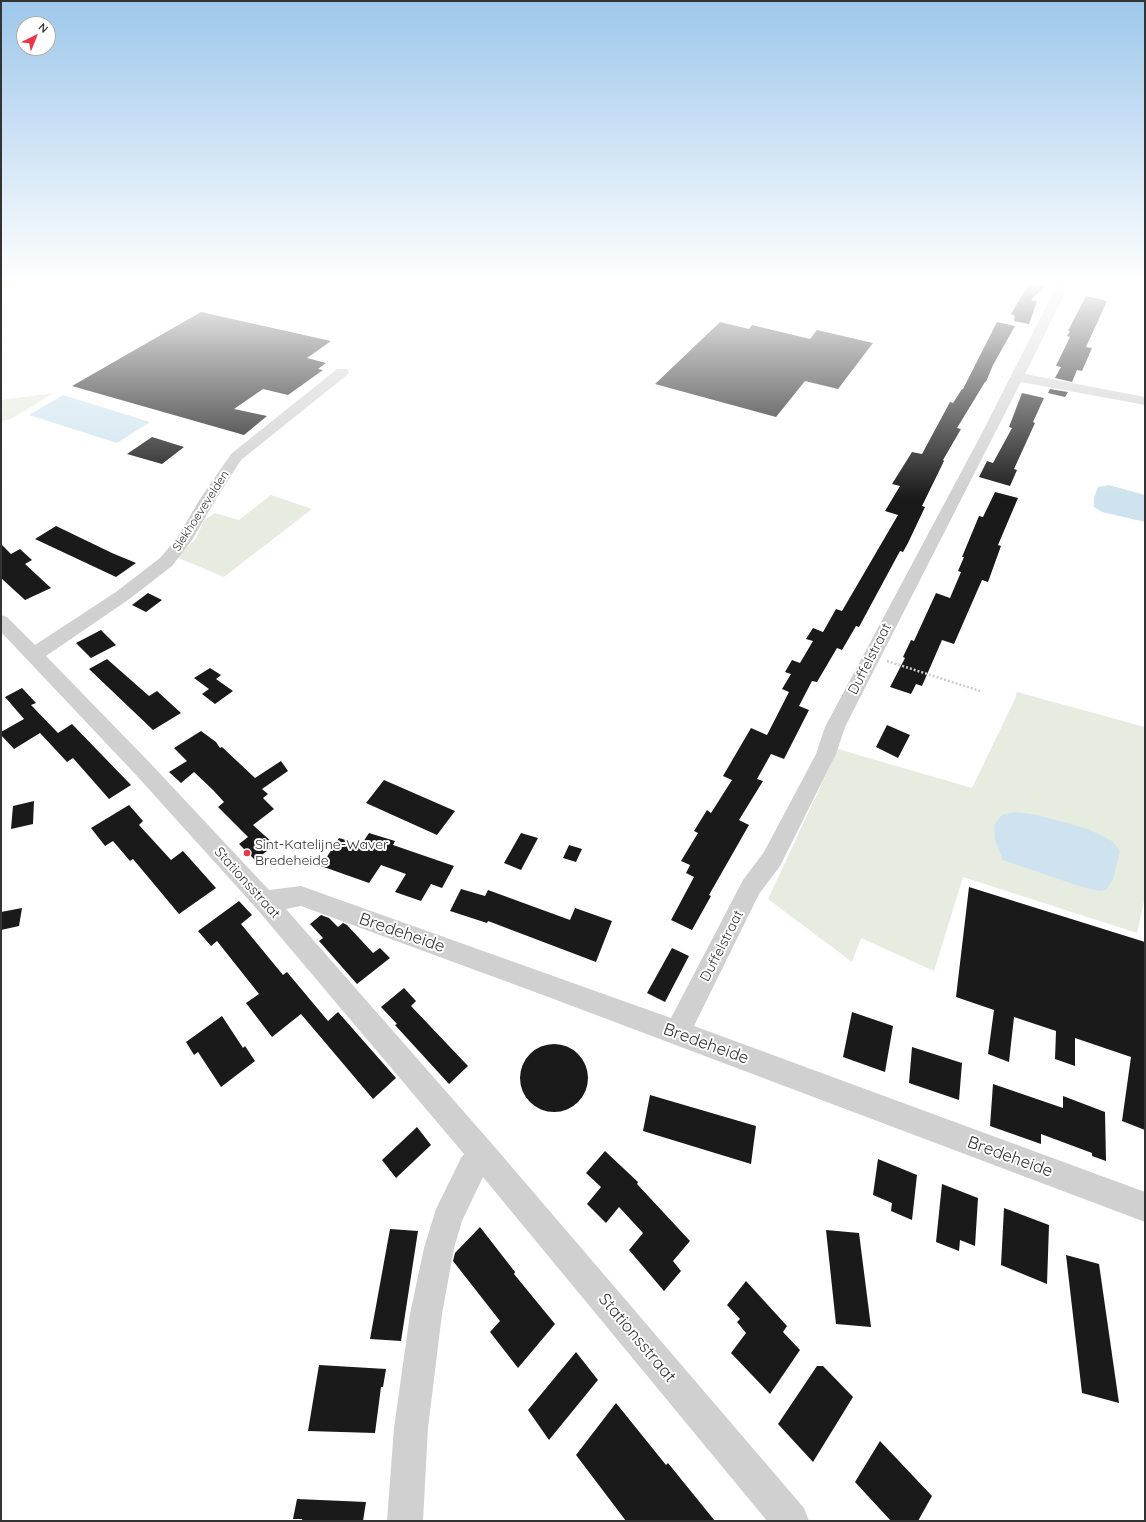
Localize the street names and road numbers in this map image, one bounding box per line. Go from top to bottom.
street label: Slekhoevevelden [170,468,232,554]
street label: Duffelstraat [845,621,895,697]
street label: Stationsstraat [211,844,283,922]
street label: Duffelstraat [697,908,747,984]
street label: Bredeheide [356,909,448,957]
street label: Bredeheide [660,1019,752,1069]
street label: Bredeheide [964,1132,1056,1182]
street label: Stationsstraat [594,1289,680,1387]

